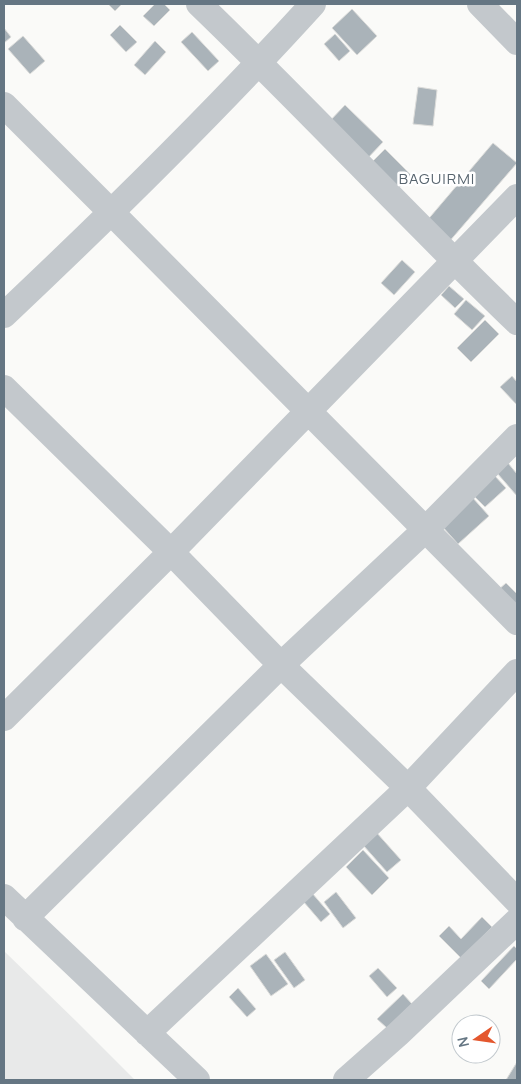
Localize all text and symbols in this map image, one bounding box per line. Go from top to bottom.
district label: BAGUIRMI [399,168,475,189]
north arrow [451,1014,501,1064]
text: N [452,1035,473,1049]

